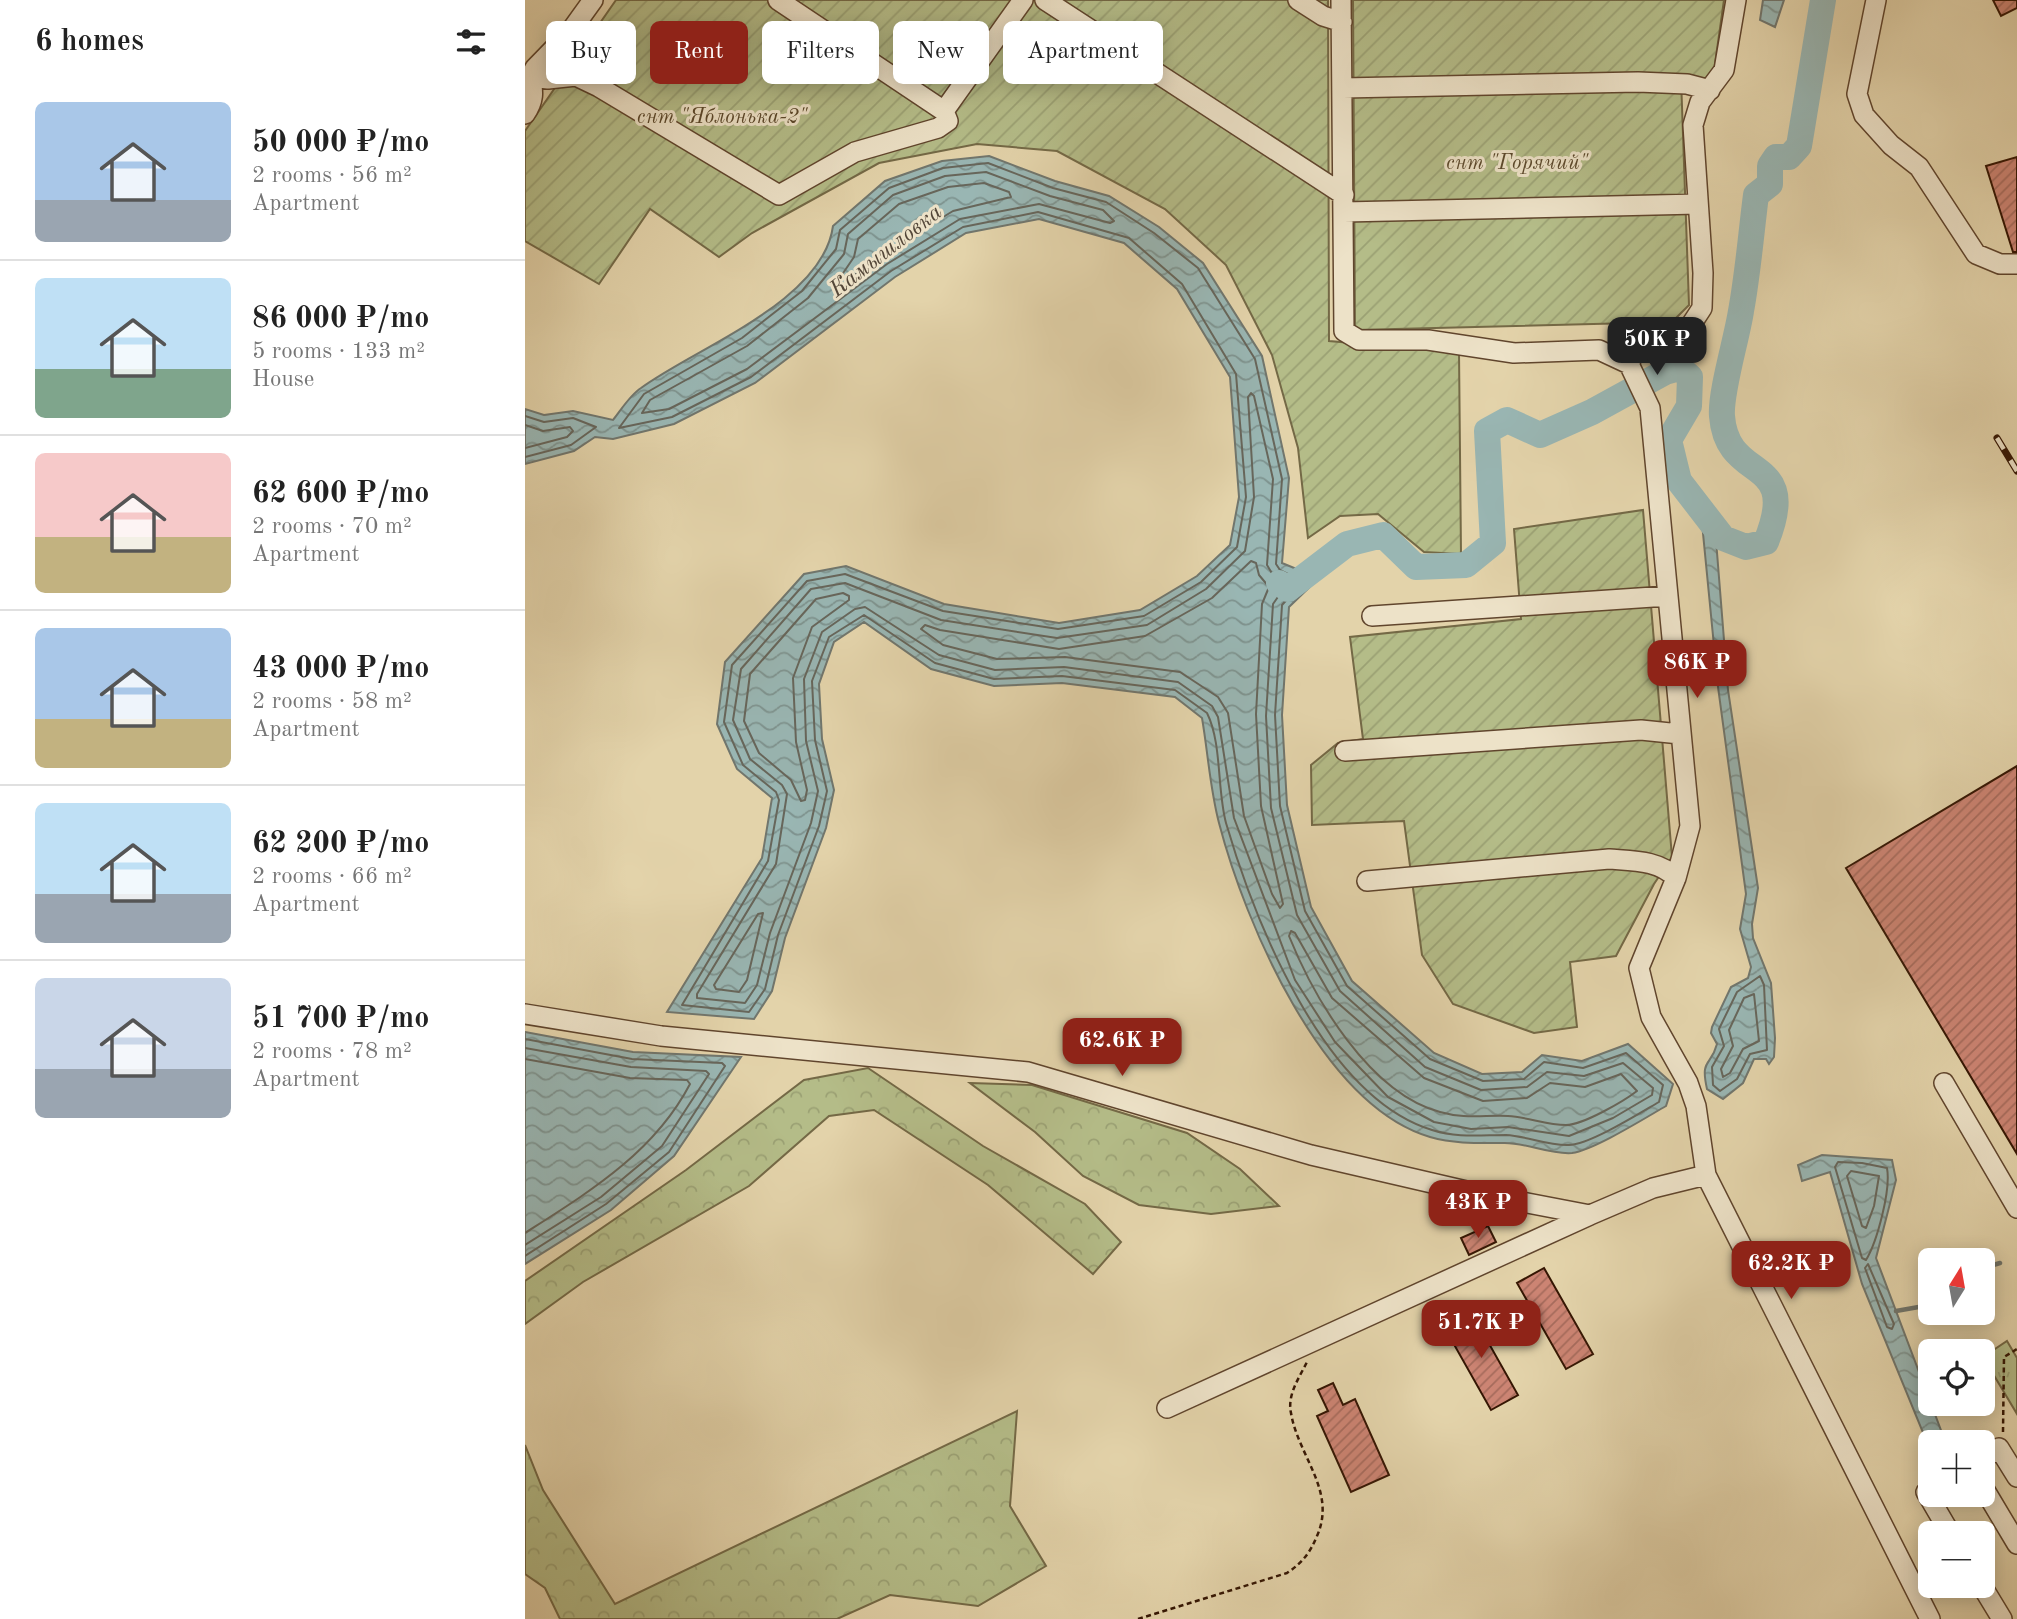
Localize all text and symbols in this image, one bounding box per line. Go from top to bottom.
chip: Buy [546,21,636,84]
chip: Rent [650,21,748,84]
chip: Filters [762,21,879,84]
chip: New [893,21,989,84]
chip: Apartment [1003,21,1163,84]
icon: filters [452,23,490,61]
text: 6 homes [35,27,144,57]
park label: снт "Яблонька-2" [637,107,808,128]
text: 50 000 ₽/mo [252,128,429,158]
icon: home [91,130,175,214]
park label: снт "Горячий" [1446,153,1589,174]
text: 2 rooms · 56 m² [252,164,412,187]
text: Apartment [252,192,360,215]
water label: Камышловка [825,200,946,302]
text: 86 000 ₽/mo [252,304,429,334]
icon: home [91,306,175,390]
pin: 50K ₽ [1608,318,1706,377]
text: 50K ₽ [1624,328,1690,351]
text: 5 rooms · 133 m² [252,340,425,363]
text: House [252,368,314,391]
text: 62 600 ₽/mo [252,479,429,509]
icon: home [91,481,175,565]
text: 2 rooms · 70 m² [252,515,412,538]
text: Apartment [252,543,360,566]
pin: 86K ₽ [1648,640,1746,700]
text: 86K ₽ [1664,651,1730,674]
text: 43 000 ₽/mo [252,654,429,684]
icon: home [91,656,175,740]
text: 2 rooms · 58 m² [252,690,412,713]
text: Apartment [252,718,360,741]
text: 62 200 ₽/mo [252,829,429,859]
icon: home [91,831,175,915]
text: 2 rooms · 66 m² [252,865,412,888]
text: Apartment [252,893,360,916]
text: 51 700 ₽/mo [252,1004,429,1034]
icon: home [91,1006,175,1090]
pin: 62.6K ₽ [1057,1018,1187,1078]
text: 62.6K ₽ [1079,1029,1165,1052]
text: 2 rooms · 78 m² [252,1040,412,1063]
text: Apartment [252,1068,360,1091]
pin: 43K ₽ [1429,1180,1527,1240]
text: 43K ₽ [1445,1191,1511,1214]
pin: 62.2K ₽ [1726,1242,1856,1301]
north arrow [1918,1248,1995,1325]
map controls [1918,1248,1995,1598]
text: 62.2K ₽ [1748,1252,1834,1275]
pin: 51.7K ₽ [1416,1300,1546,1360]
text: 51.7K ₽ [1438,1311,1524,1334]
button: locate [1918,1339,1995,1416]
button: + [1918,1430,1995,1507]
button: − [1918,1521,1995,1598]

